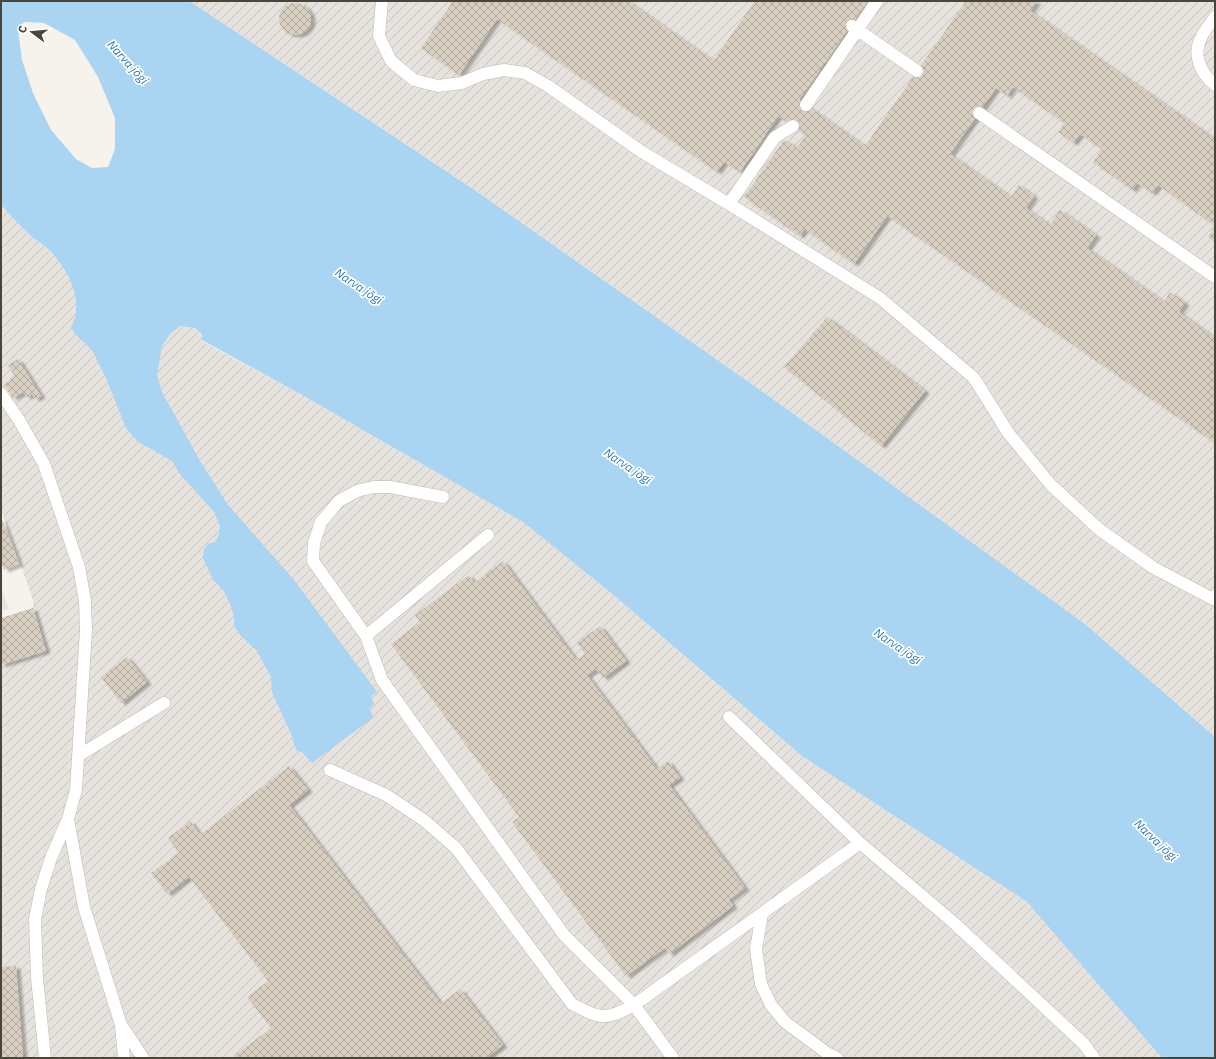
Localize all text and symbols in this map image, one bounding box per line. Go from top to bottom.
north arrow [12,12,52,52]
text: С [15,24,30,35]
water label: Narva jõgi [104,37,152,88]
water label: Narva jõgi [332,265,386,308]
water label: Narva jõgi [601,445,655,488]
water label: Narva jõgi [871,625,925,668]
water label: Narva jõgi [1131,816,1181,865]

